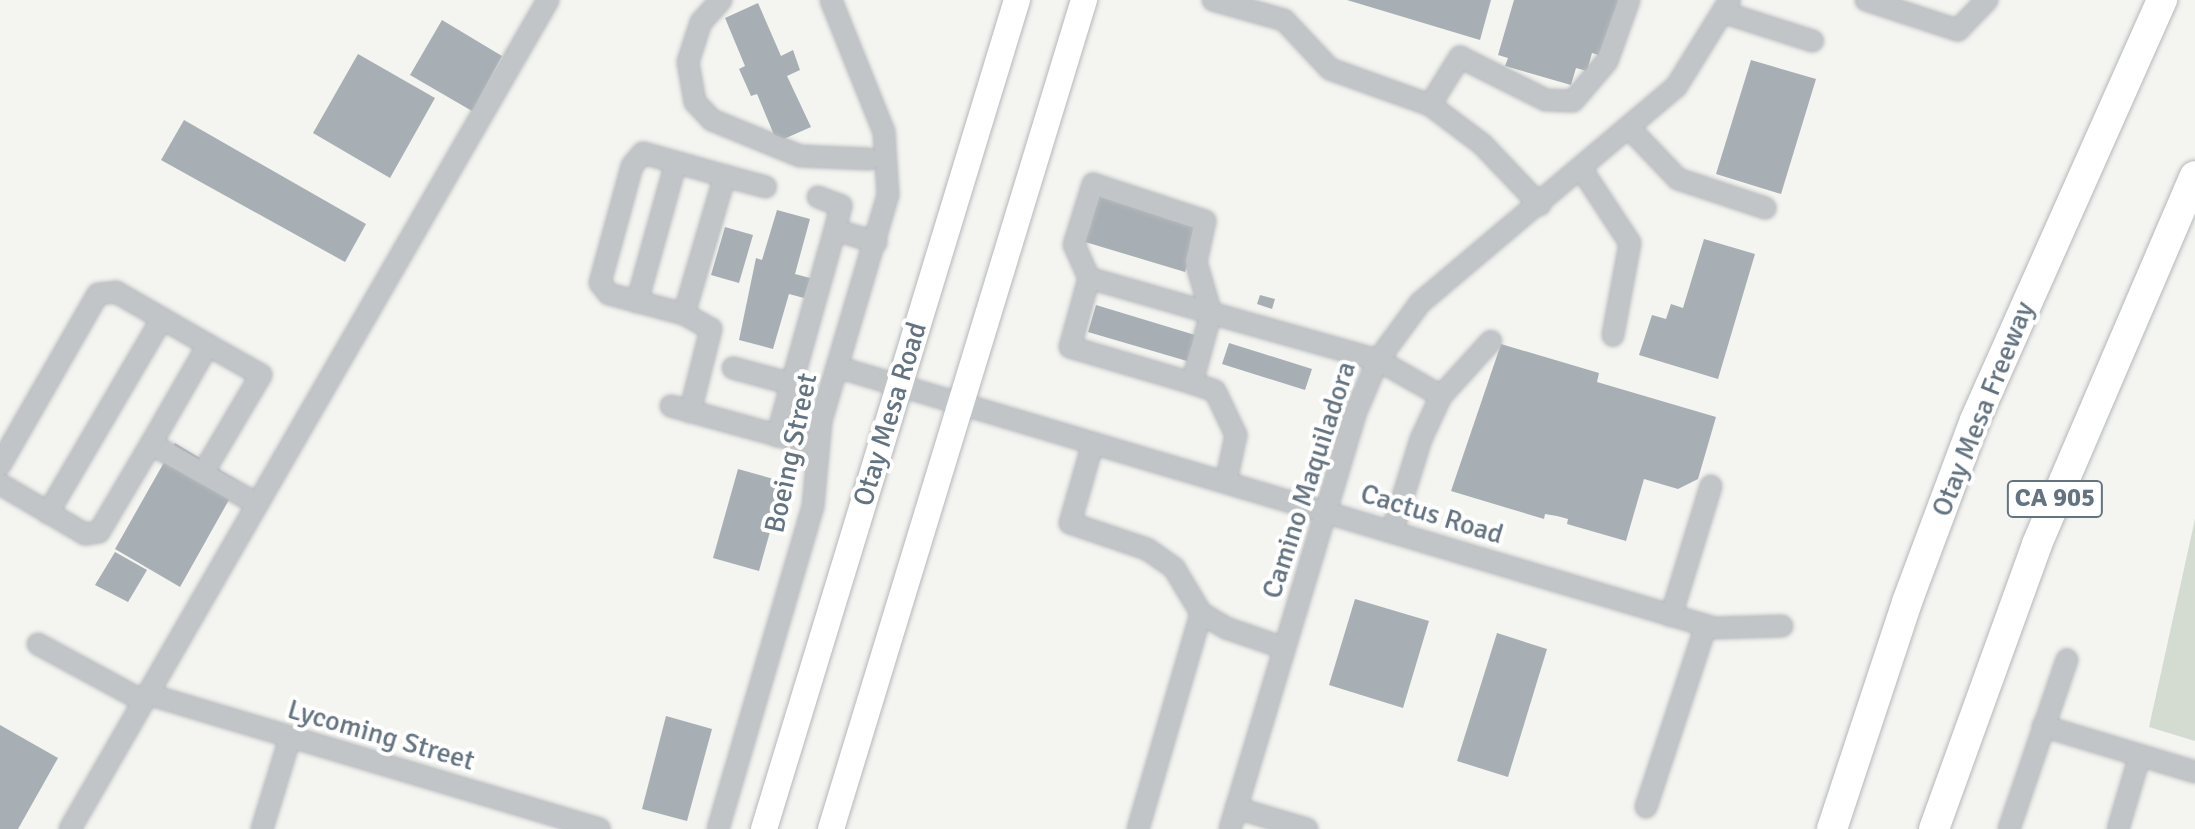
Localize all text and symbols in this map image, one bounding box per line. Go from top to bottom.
street label: Otay Mesa Freeway [1925,297,2041,521]
street label: Otay Mesa Road [846,318,934,510]
street label: Camino Maquiladora [1255,357,1363,603]
street label: Boeing Street [758,370,824,536]
street label: Cactus Road [1357,476,1507,552]
road number: CA 905 [2005,477,2105,521]
street label: Lycoming Street [284,692,478,778]

